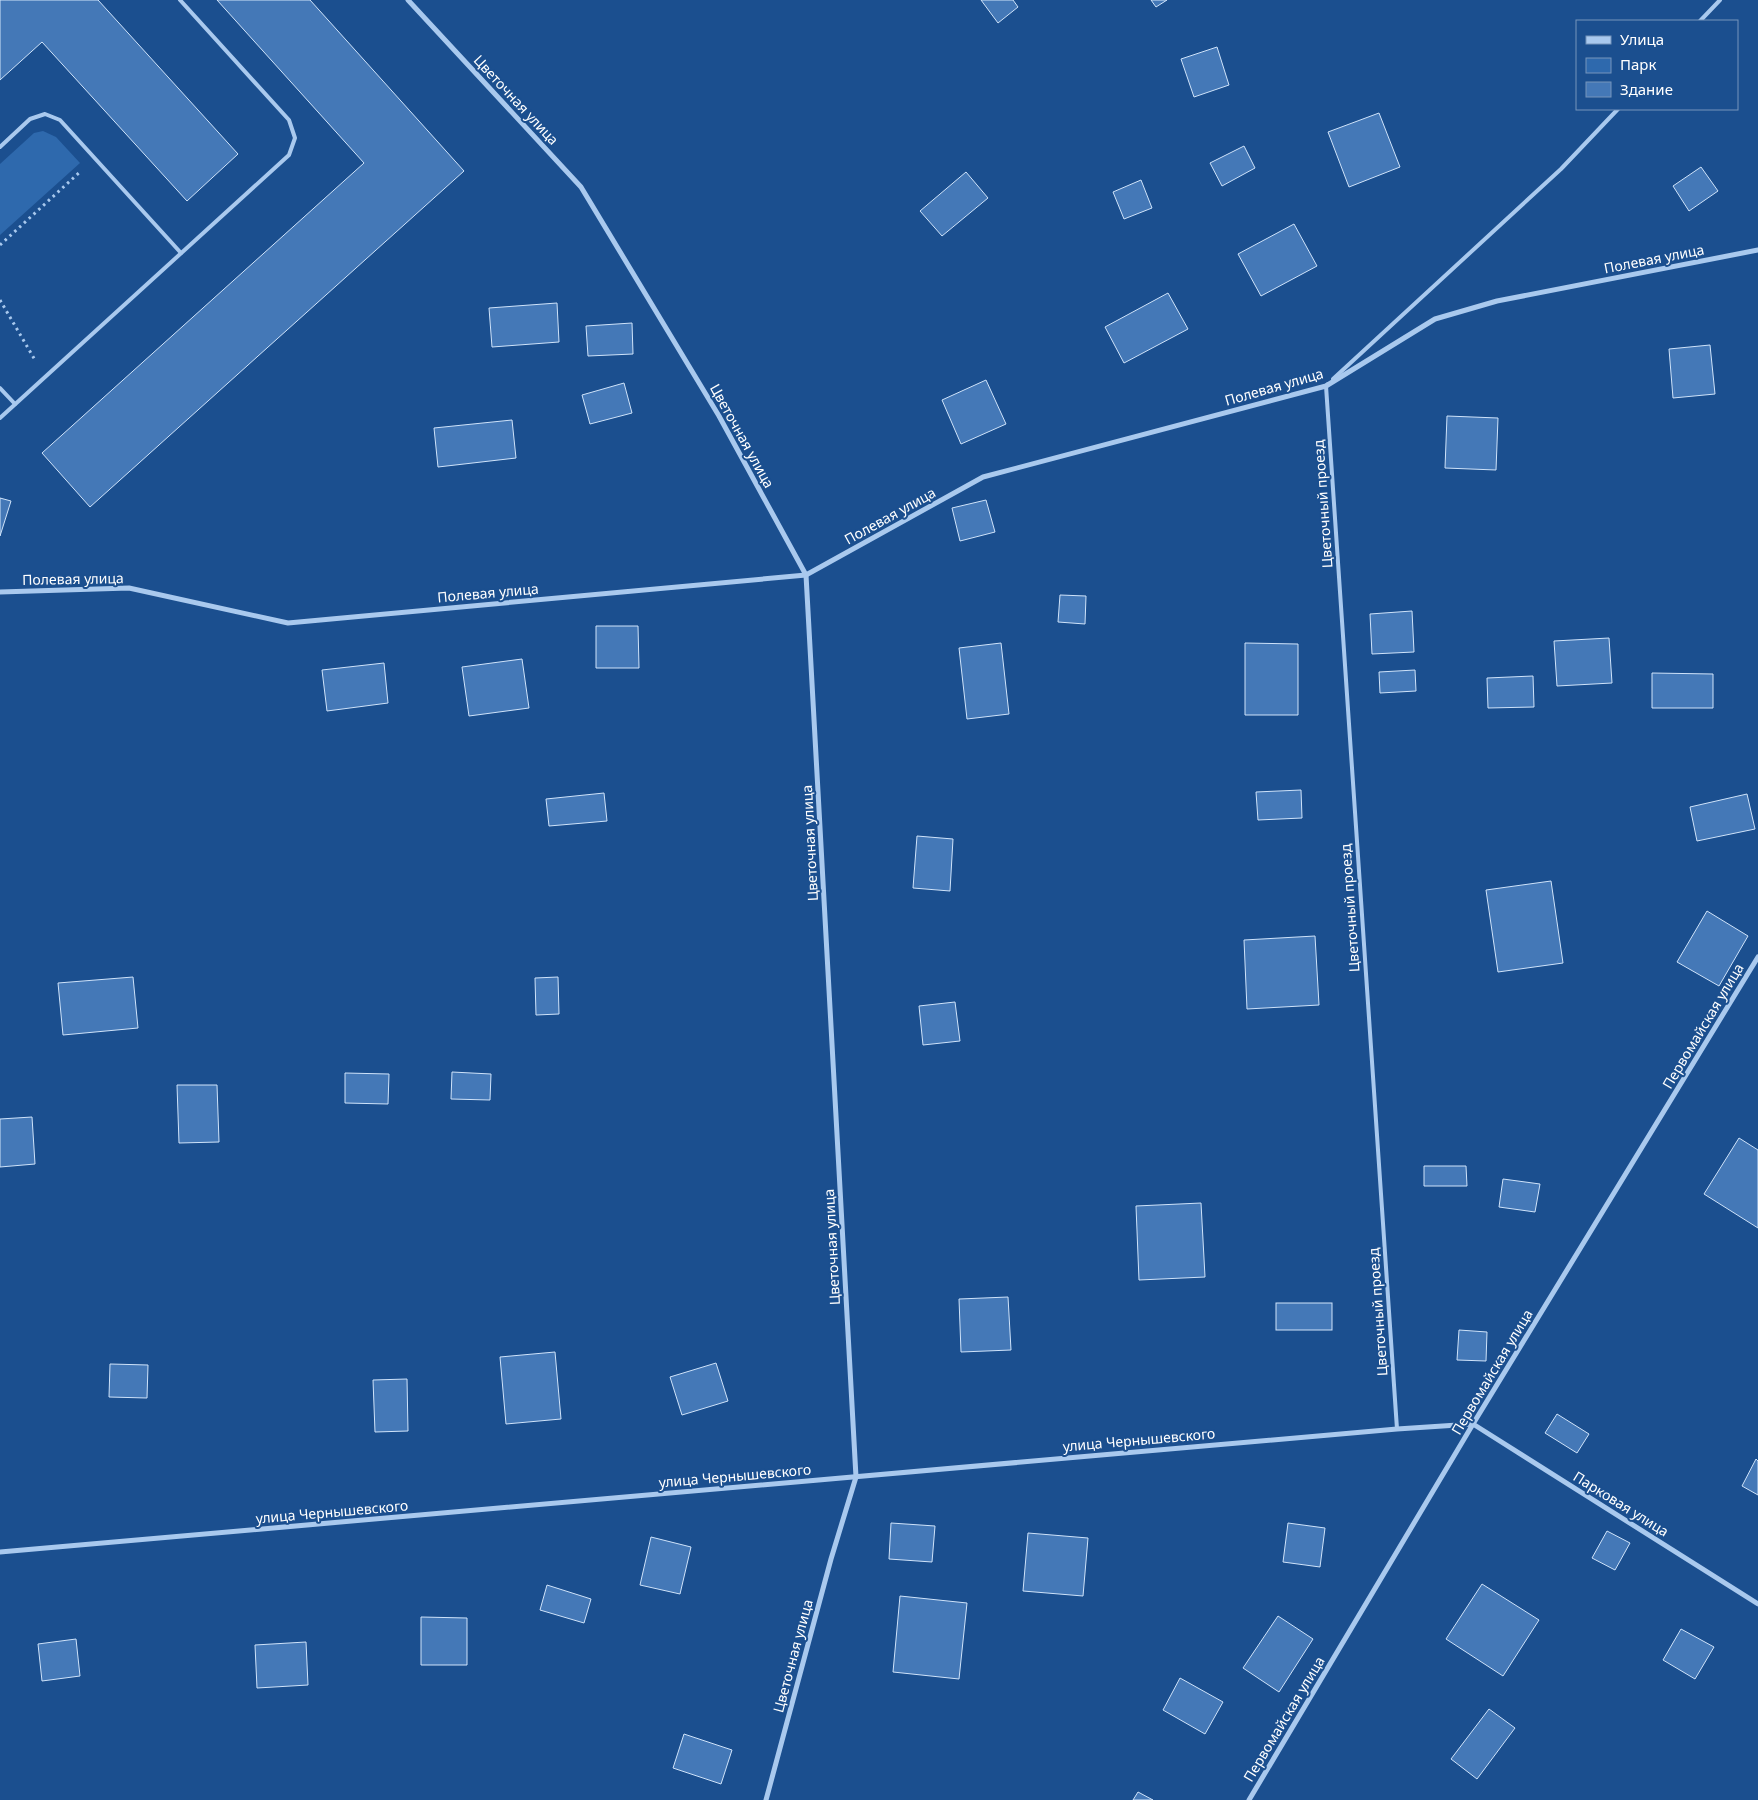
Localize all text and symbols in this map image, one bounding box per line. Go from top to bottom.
legend [1576,20,1738,110]
text: Улица [1620,29,1664,49]
street label: Цветочная улица [470,51,563,149]
text: Парк [1620,54,1656,74]
text: Здание [1620,79,1673,99]
street label: Полевая улица [1602,239,1706,278]
street label: Полевая улица [1222,363,1325,410]
street label: Цветочная улица [706,380,779,491]
street label: Цветочный проезд [1309,439,1336,569]
street label: Полевая улица [841,483,939,549]
street label: Полевая улица [22,568,124,589]
street label: Полевая улица [437,579,539,606]
street label: Цветочная улица [797,784,822,902]
street label: Цветочный проезд [1336,843,1363,973]
street label: Первомайская улица [1658,959,1748,1092]
street label: Цветочная улица [819,1188,844,1306]
street label: Цветочный проезд [1364,1247,1391,1377]
street label: Первомайская улица [1447,1305,1537,1438]
street label: улица Чернышевского [1062,1423,1216,1456]
street label: улица Чернышевского [658,1459,812,1492]
street label: Парковая улица [1570,1467,1673,1541]
street label: улица Чернышевского [255,1495,409,1528]
street label: Цветочная улица [768,1597,817,1715]
street label: Первомайская улица [1239,1652,1329,1785]

